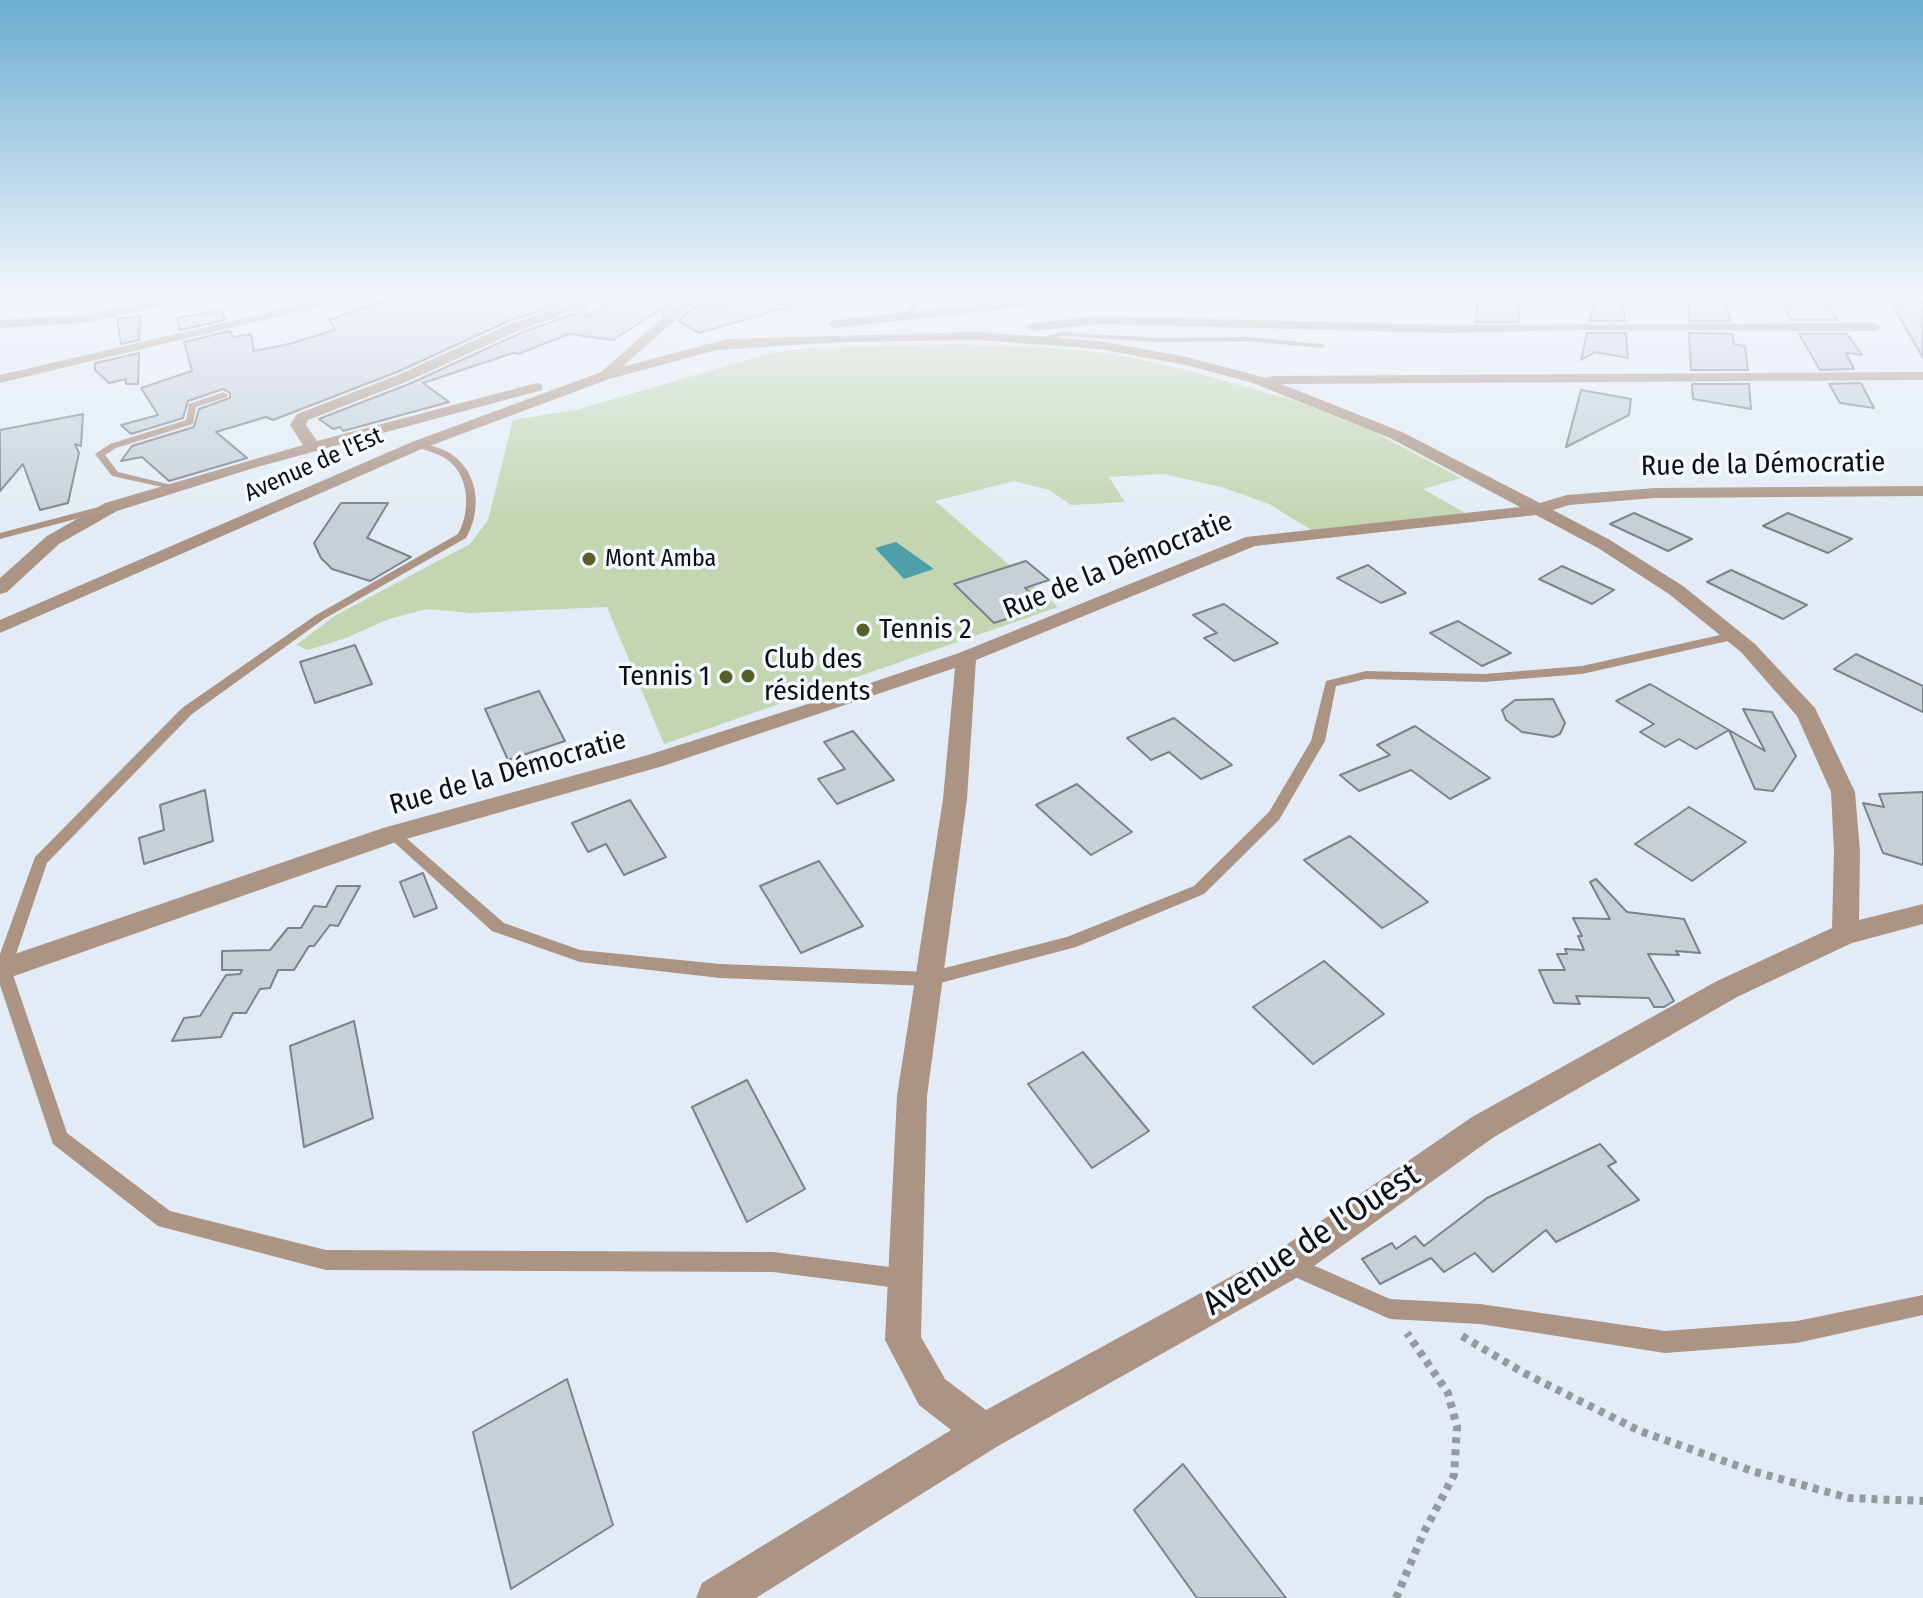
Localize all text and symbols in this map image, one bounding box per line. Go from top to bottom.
street label: Avenue de l'Est [240,422,388,508]
street label: Rue de la Démocratie [1641,446,1885,484]
street label: Rue de la Démocratie [998,505,1238,627]
place label: Mont Amba [605,545,716,573]
marker: Mont Amba [580,550,598,568]
place label: Tennis 2 [879,613,972,647]
marker: Tennis 2 [854,621,872,639]
place label: Club des résidents [764,643,871,709]
place label: Tennis 1 [619,660,710,694]
marker: Club des résidents [739,667,757,685]
marker: Tennis 1 [717,668,735,686]
street label: Rue de la Démocratie [386,723,630,823]
street label: Avenue de l'Ouest [1196,1155,1428,1325]

